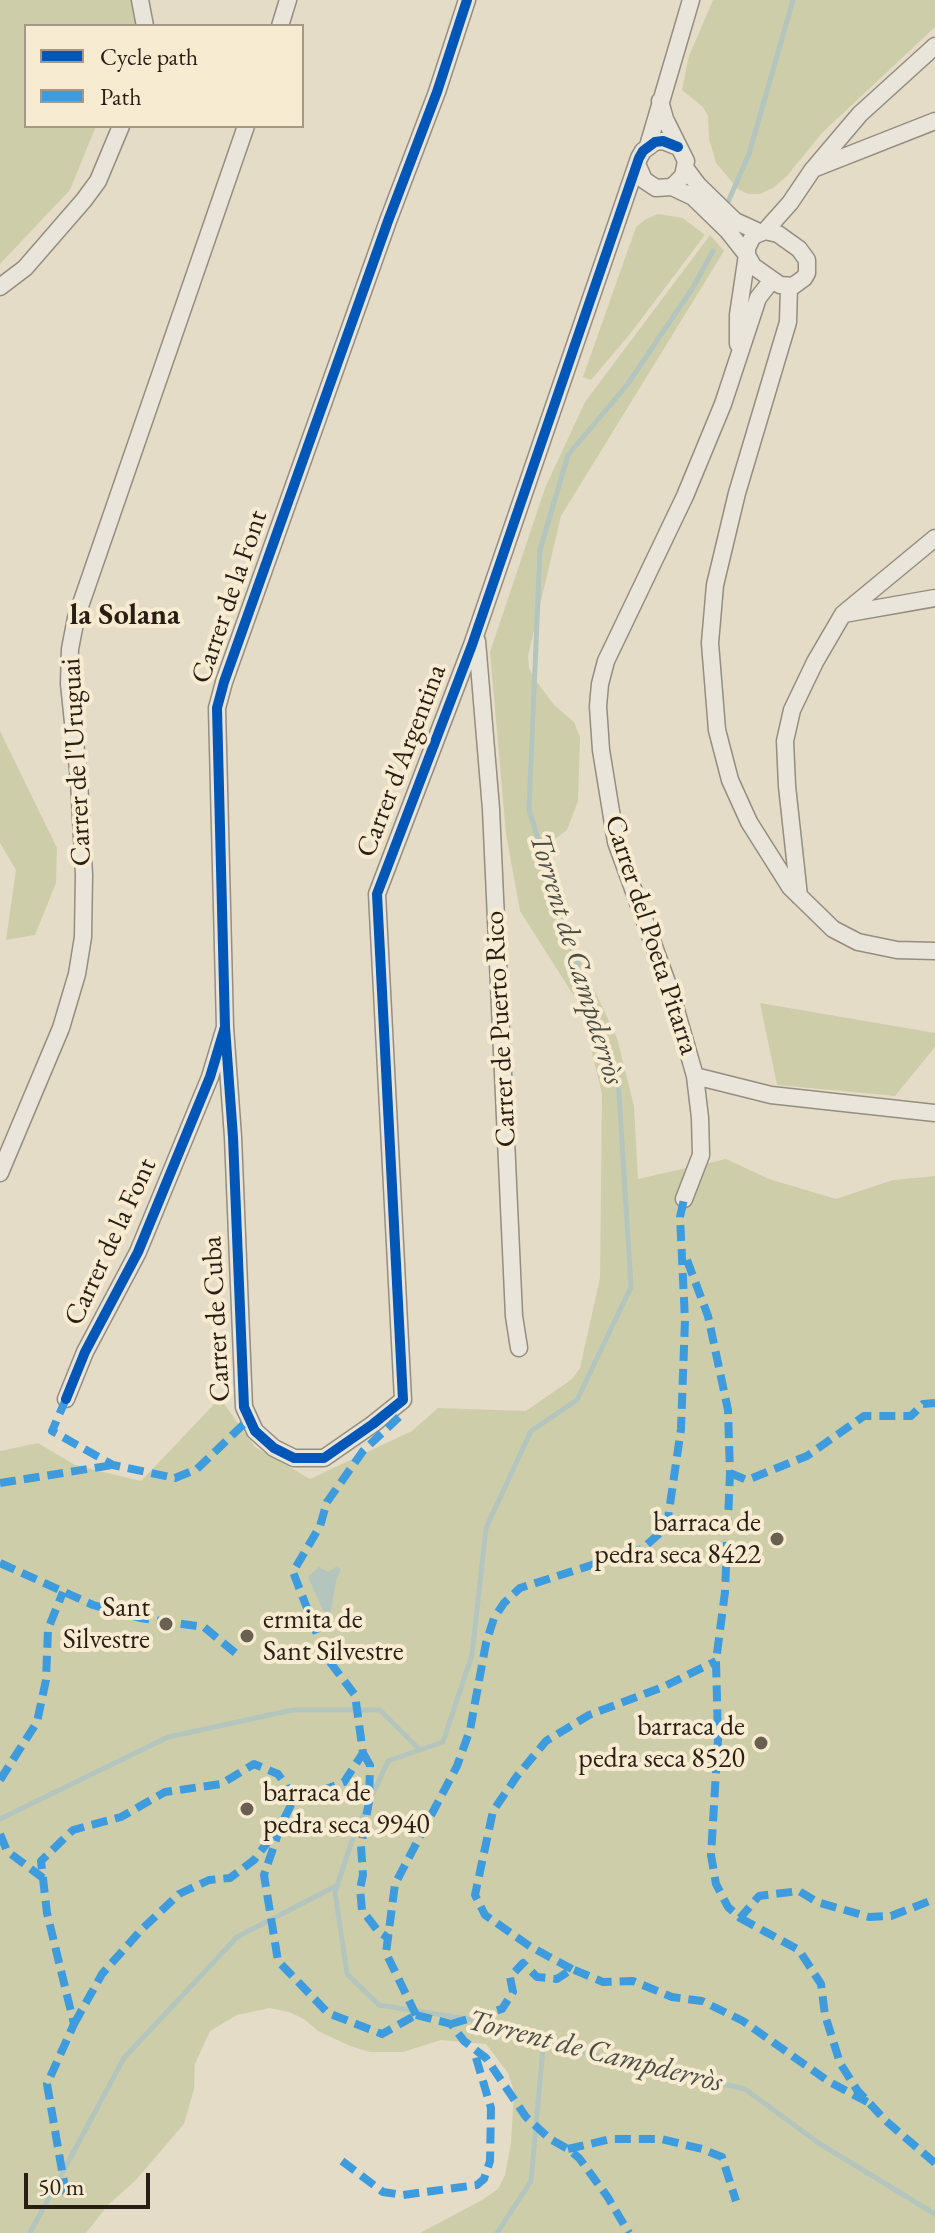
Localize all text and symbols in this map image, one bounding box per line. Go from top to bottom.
legend [24,24,304,128]
text: Cycle path [100,41,198,72]
text: Path [100,81,142,112]
street label: Carrer de la Font [185,506,275,688]
district label: la Solana [70,598,180,634]
street label: Carrer de l'Uruguai [55,657,99,867]
street label: Carrer d'Argentina [350,660,454,862]
street label: Carrer del Poeta Pitarra [596,811,706,1059]
water label: Torrent de Campderròs [521,829,631,1089]
street label: Carrer de Puerto Rico [478,910,524,1148]
street label: Carrer de la Font [58,1153,164,1331]
street label: Carrer de Cuba [196,1235,238,1403]
place label: barraca de pedra seca 8422 [594,1506,761,1572]
marker: barraca de pedra seca 8422 [768,1530,786,1548]
place label: Sant Silvestre [63,1591,150,1657]
place label: ermita de Sant Silvestre [263,1603,404,1669]
marker: Sant Silvestre [157,1615,175,1633]
marker: ermita de Sant Silvestre [238,1627,256,1645]
place label: barraca de pedra seca 8520 [578,1710,745,1776]
marker: barraca de pedra seca 8520 [752,1734,770,1752]
place label: barraca de pedra seca 9940 [263,1776,430,1842]
marker: barraca de pedra seca 9940 [238,1800,256,1818]
water label: Torrent de Campderròs [464,2003,726,2101]
scale bar [28,2157,154,2207]
text: 50 m [38,2171,85,2202]

